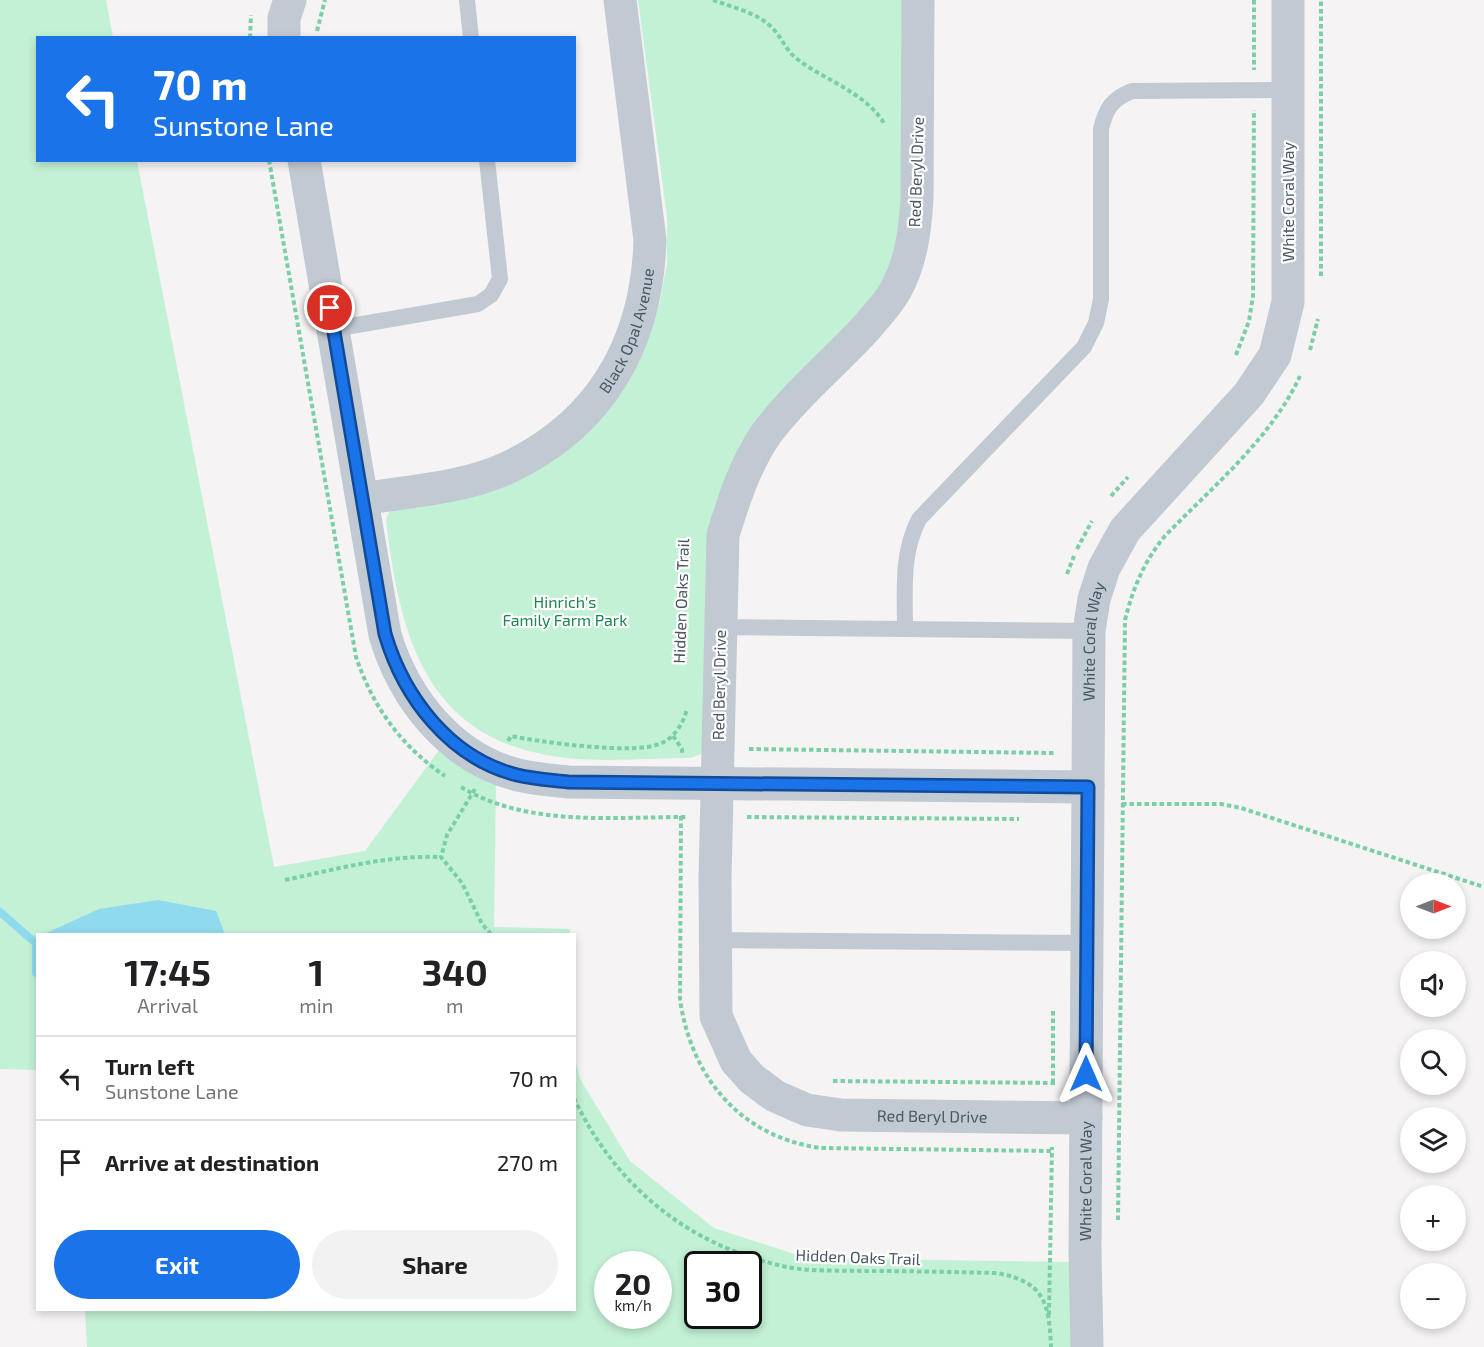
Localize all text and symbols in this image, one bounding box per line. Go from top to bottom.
text: 70 m [153,58,248,108]
icon: left [54,60,132,138]
text: Sunstone Lane [153,109,334,141]
street label: Red Beryl Drive [904,116,927,227]
street label: White Coral Way [1278,141,1297,262]
street label: Black Opal Avenue [594,267,657,397]
pin [304,282,355,333]
icon: arrive [313,291,346,324]
street label: Hidden Oaks Trail [669,538,692,664]
street label: White Coral Way [1079,579,1108,701]
park label: Hinrich's Family Farm Park [503,592,627,629]
street label: Red Beryl Drive [708,630,729,740]
north arrow [1400,873,1466,939]
map controls [1400,873,1466,1329]
text: 17:45 [124,950,211,993]
text: 1 [308,950,324,993]
text: 340 [422,950,488,993]
button: sound [1400,951,1466,1017]
text: Arrival [137,993,198,1017]
text: min [299,993,333,1017]
text: m [446,993,463,1017]
button: search [1400,1029,1466,1095]
position arrow [1054,1042,1118,1106]
text: Turn left [105,1053,194,1079]
icon: left [54,1062,87,1095]
text: 70 m [509,1065,558,1091]
text: Sunstone Lane [105,1079,239,1103]
street label: Red Beryl Drive [877,1105,987,1126]
button: layers [1400,1107,1466,1173]
street label: White Coral Way [1075,1120,1095,1241]
icon: arrive [54,1146,87,1179]
text: Arrive at destination [105,1149,319,1175]
text: 270 m [497,1149,558,1175]
button: + [1400,1185,1466,1251]
button: Exit [54,1230,300,1299]
button: Share [312,1230,558,1299]
street label: Hidden Oaks Trail [795,1245,921,1268]
speed limit sign: 30 [684,1251,762,1329]
button: − [1400,1263,1466,1329]
text: 20 [615,1265,651,1301]
text: km/h [614,1296,652,1314]

